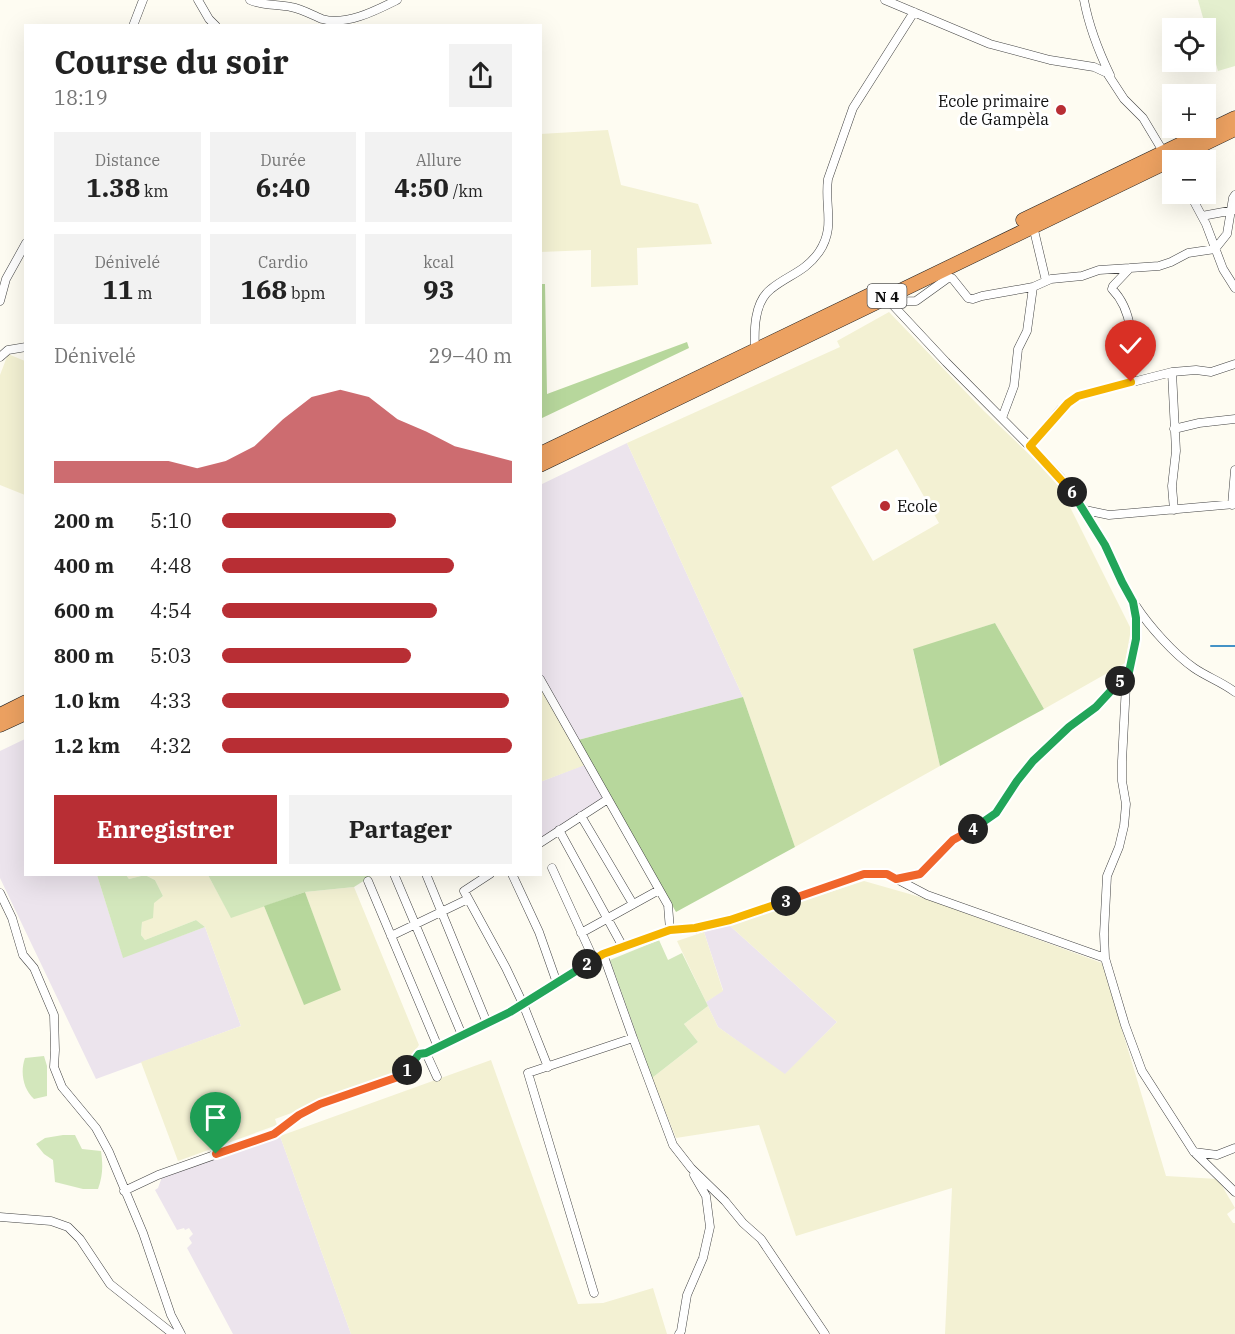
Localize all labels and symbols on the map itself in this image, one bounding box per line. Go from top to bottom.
place label: Ecole primaire de Gampèla [938,91,1049,129]
marker: Ecole primaire de Gampèla [1054,103,1068,117]
road number: N 4 [868,284,906,308]
pin [1105,320,1156,382]
pin: 6 [1057,477,1087,507]
place label: Ecole [897,496,938,516]
marker: Ecole [878,499,892,513]
pin: 5 [1105,666,1135,696]
pin: 4 [958,814,988,844]
pin: 3 [771,886,801,916]
pin: 2 [572,949,602,979]
pin: 1 [392,1055,422,1085]
pin [190,1092,241,1154]

